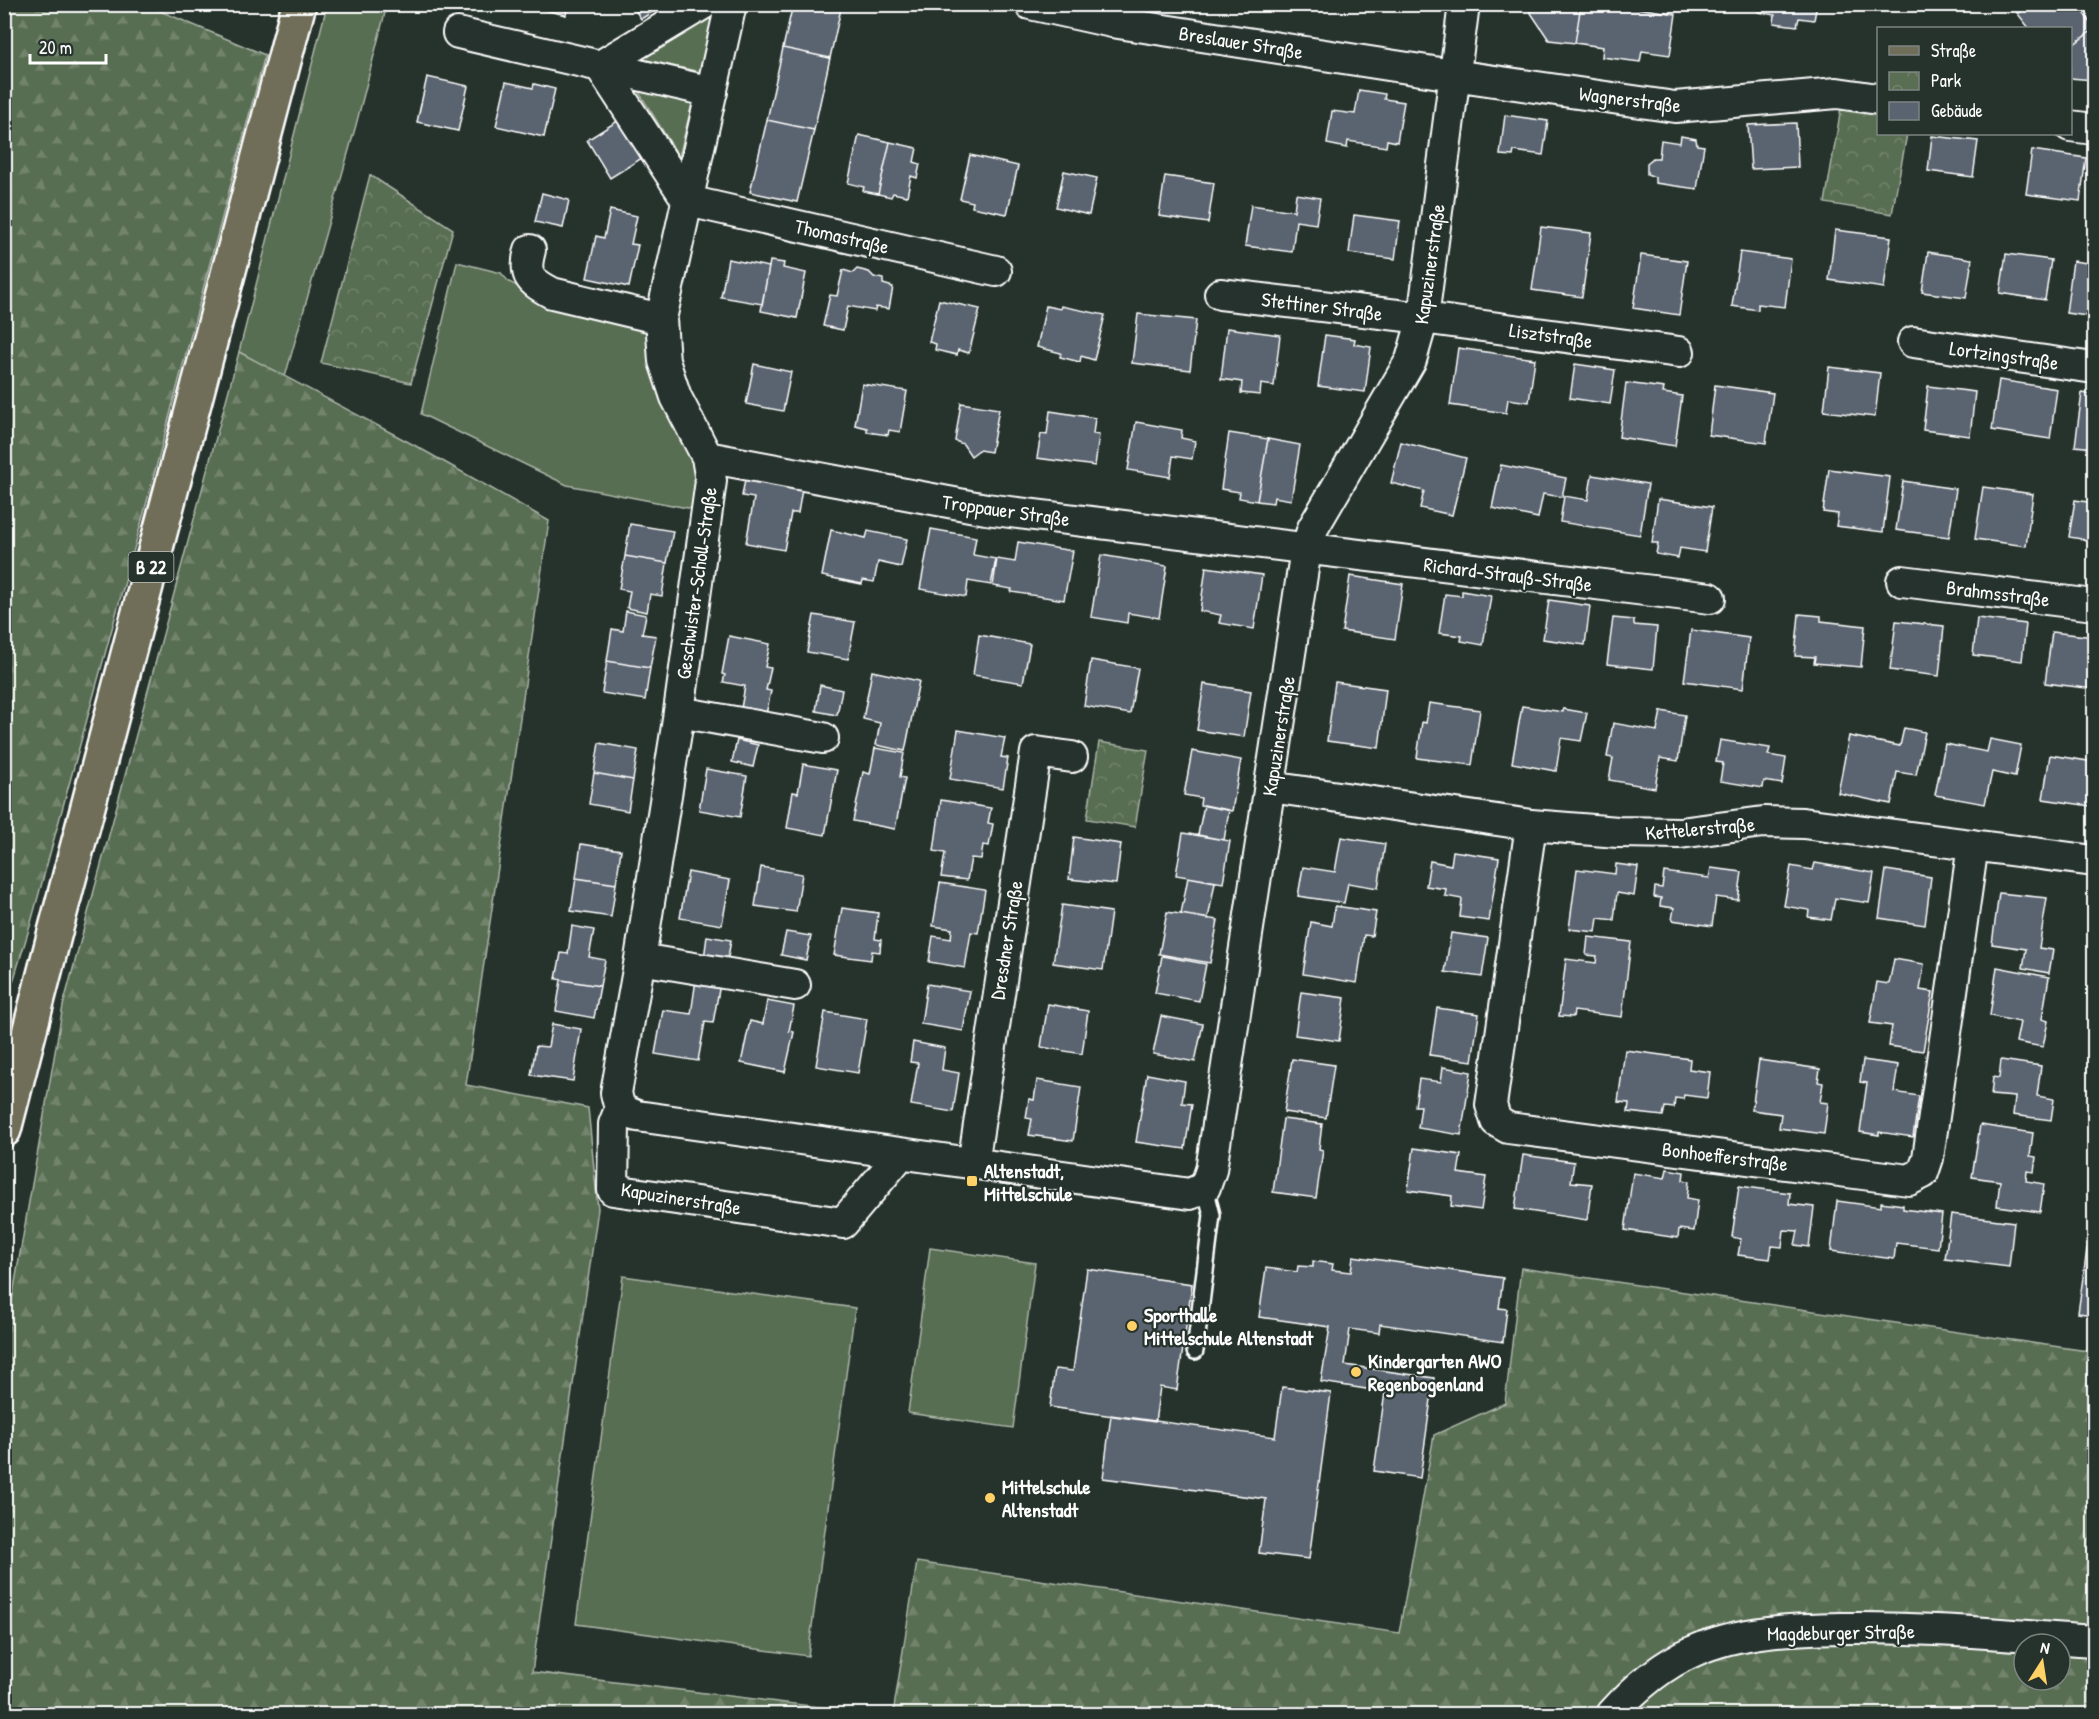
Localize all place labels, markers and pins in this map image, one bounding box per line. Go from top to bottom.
place label: Altenstadt, Mittelschule [984,1157,1073,1207]
marker: Altenstadt, Mittelschule [965,1174,979,1188]
place label: Sporthalle Mittelschule Altenstadt [1144,1301,1314,1351]
marker: Sporthalle Mittelschule Altenstadt [1125,1319,1139,1333]
place label: Kindergarten AWO Regenbogenland [1368,1347,1502,1398]
marker: Kindergarten AWO Regenbogenland [1349,1365,1363,1379]
place label: Mittelschule Altenstadt [1002,1473,1091,1523]
marker: Mittelschule Altenstadt [983,1491,997,1505]

